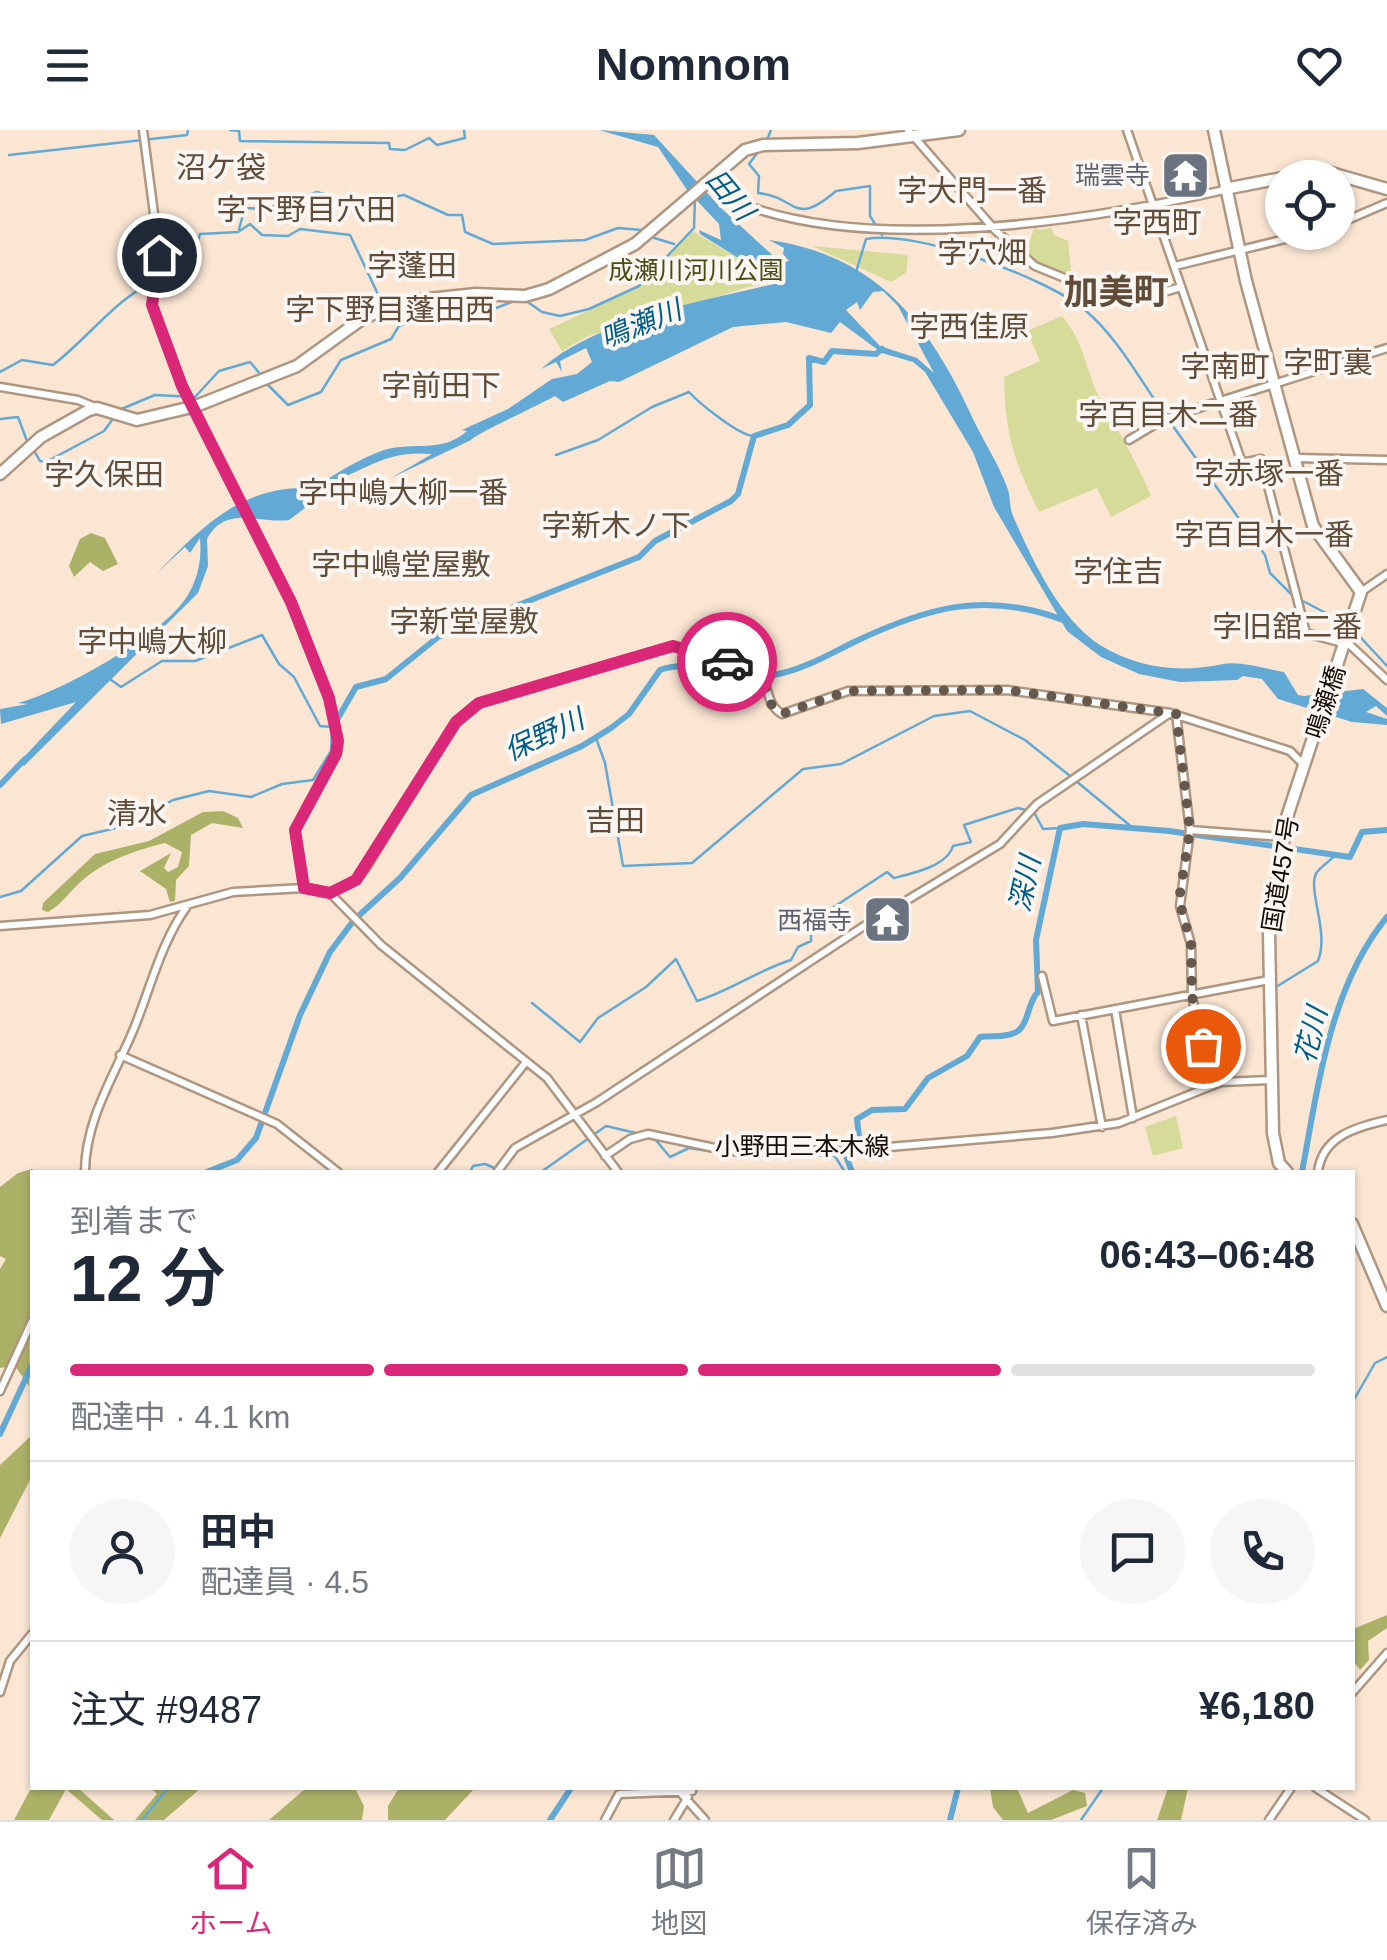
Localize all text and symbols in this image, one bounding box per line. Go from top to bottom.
icon: menu [40,38,95,93]
icon: heart [1292,38,1347,93]
text: Nomnom [596,39,791,90]
temple icon: 瑞雲寺 [1159,149,1211,201]
district label: 沼ケ袋 [176,151,266,184]
map controls [1265,160,1355,250]
button: locate [1265,160,1355,250]
place label: 瑞雲寺 [1075,161,1150,189]
water label: 田川 [700,164,762,229]
district label: 字大門一番 [897,174,1047,207]
district label: 字下野目穴田 [216,193,396,226]
district label: 字西町 [1112,206,1202,239]
pin [117,213,202,298]
icon: home [132,228,187,283]
district label: 字穴畑 [937,236,1027,269]
district label: 字蓬田 [367,249,457,282]
park label: 成瀬川河川公園 [608,256,784,284]
district label: 加美町 [1063,272,1169,311]
district label: 字下野目蓬田西 [285,293,495,326]
water label: 鳴瀬川 [596,293,689,354]
district label: 字西佳原 [909,310,1029,343]
district label: 字町裏 [1283,346,1373,379]
district label: 字南町 [1180,350,1270,383]
district label: 字前田下 [381,369,501,402]
district label: 字百目木二番 [1078,398,1258,431]
district label: 字赤塚一番 [1194,457,1344,490]
district label: 字久保田 [44,458,164,491]
district label: 字中嶋大柳一番 [298,476,508,509]
district label: 字新木ノ下 [541,509,691,542]
district label: 字百目木一番 [1174,518,1354,551]
district label: 字中嶋堂屋敷 [311,548,491,581]
district label: 字住吉 [1073,555,1163,588]
district label: 字新堂屋敷 [389,605,539,638]
district label: 字旧舘二番 [1212,610,1362,643]
courier [677,612,777,712]
district label: 字中嶋大柳 [77,625,227,658]
icon: car [700,635,755,690]
street label: 鳴瀬橋 [1300,662,1350,742]
water label: 保野川 [499,702,591,767]
district label: 清水 [107,797,167,830]
district label: 吉田 [585,804,645,837]
street label: 国道457号 [1257,814,1303,934]
water label: 深川 [1004,850,1047,915]
temple icon: 西福寺 [861,894,913,946]
place label: 西福寺 [777,906,852,934]
water label: 花川 [1289,1001,1334,1066]
pin [1161,1004,1246,1089]
icon: bag [1176,1019,1231,1074]
street label: 小野田三本木線 [714,1132,890,1160]
text: 到着まで [70,1203,198,1239]
text: 06:43–06:48 [1099,1234,1315,1276]
text: 12 分 [70,1242,225,1315]
text: 配達中 · 4.1 km [70,1399,290,1435]
button: person [70,1499,175,1604]
button: chat [1080,1499,1185,1604]
button: phone [1210,1499,1315,1604]
text: 田中 [200,1511,276,1553]
text: 配達員 · 4.5 [200,1564,369,1600]
text: ¥6,180 [1199,1685,1315,1727]
text: 注文 #9487 [70,1689,262,1731]
tab: ホーム [189,1841,272,1941]
tab: 地図 [651,1841,707,1941]
tab: 保存済み [1086,1841,1198,1941]

